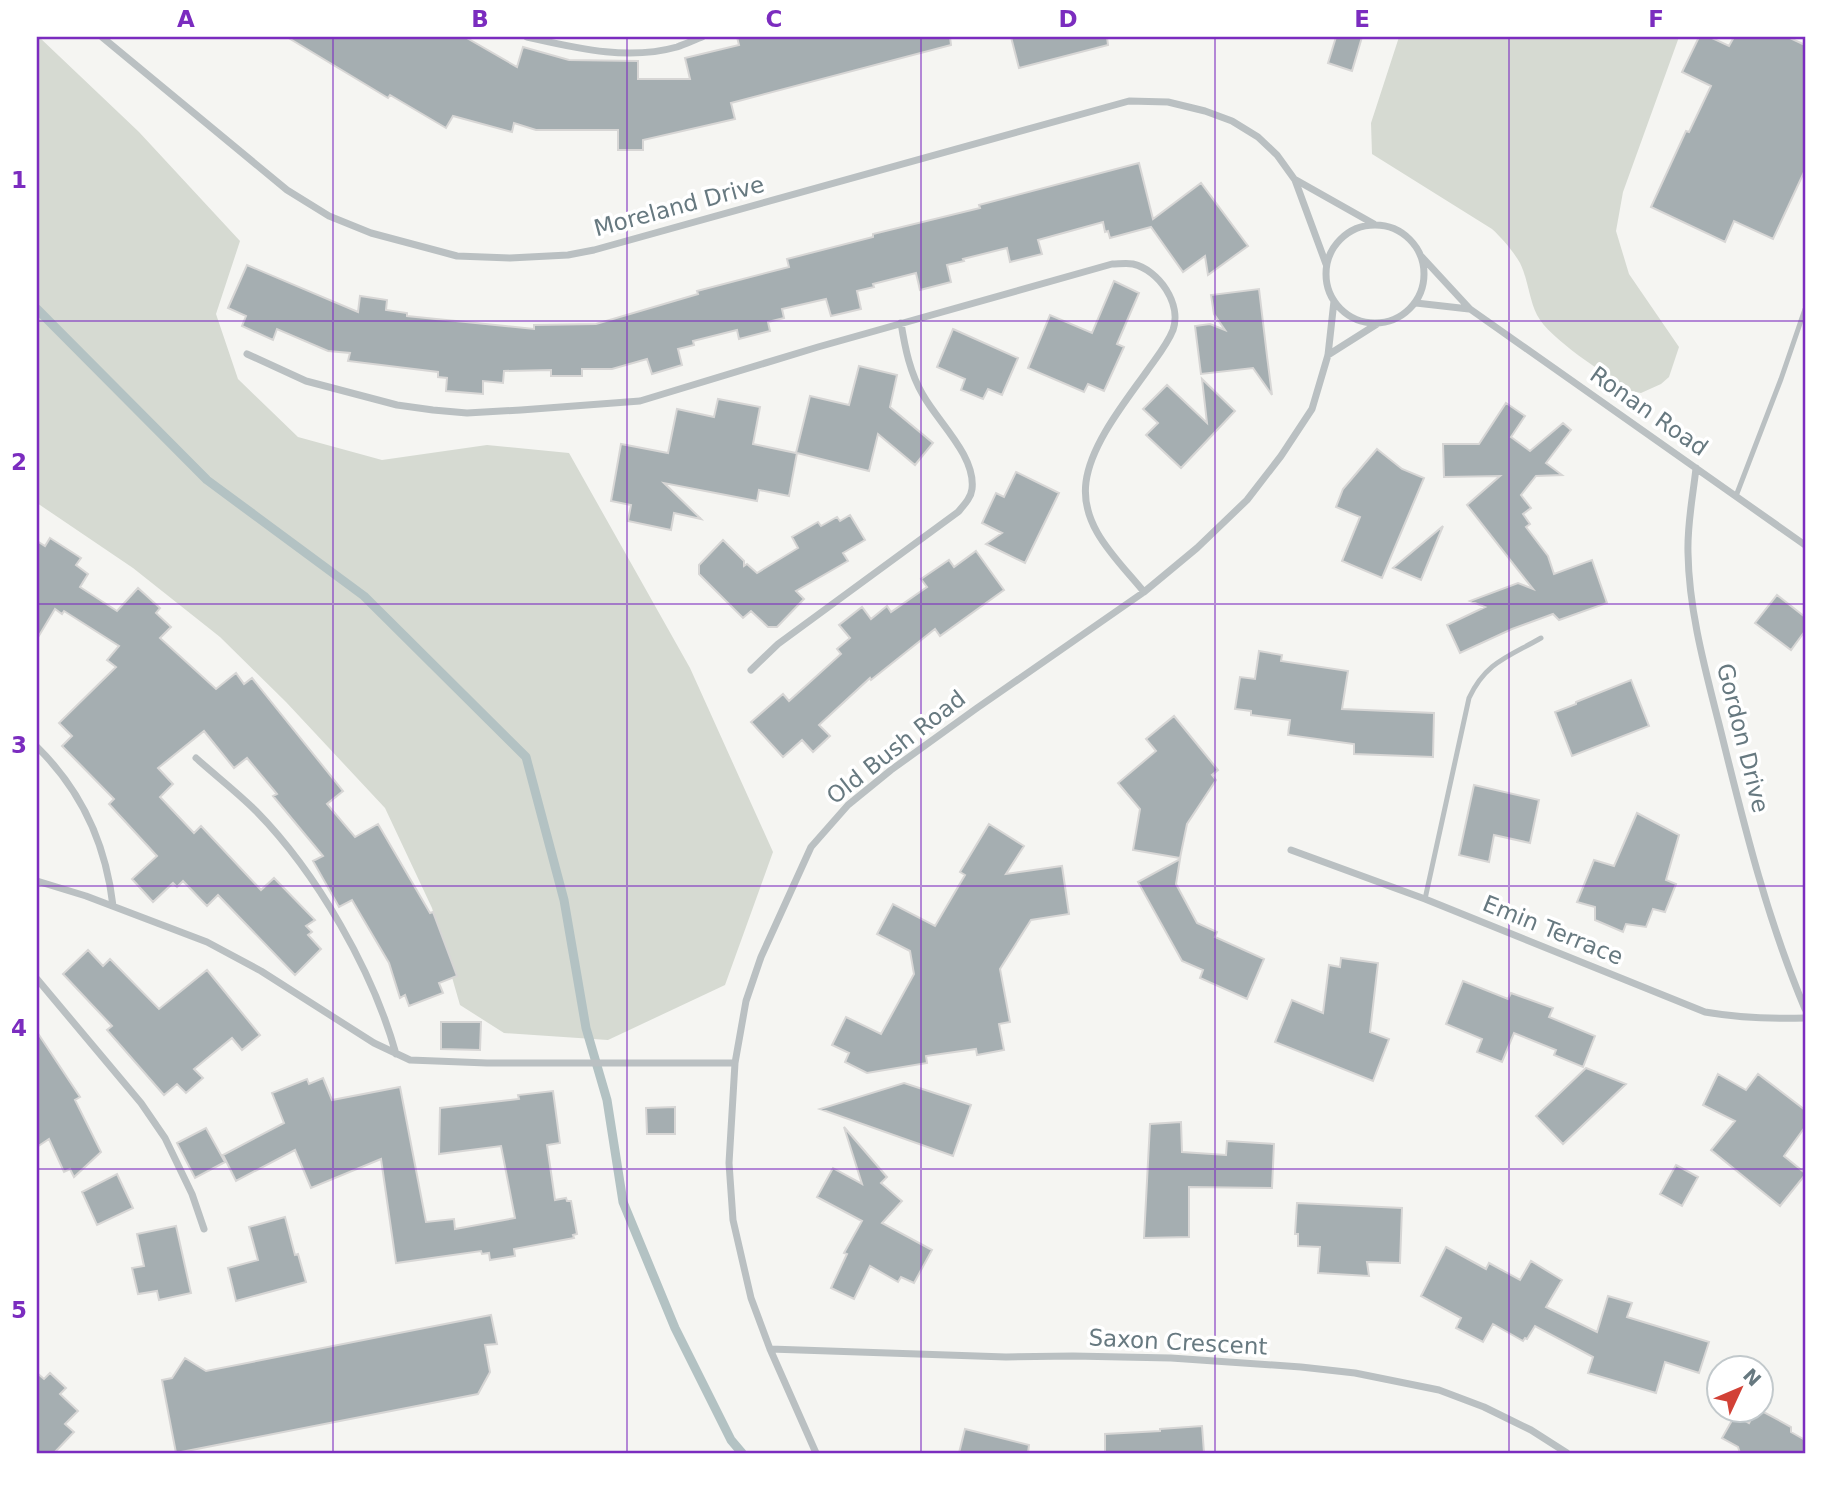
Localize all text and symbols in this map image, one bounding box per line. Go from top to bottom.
text: A [177,6,195,32]
text: B [471,6,489,32]
text: C [766,6,782,32]
text: D [1058,6,1078,32]
text: E [1354,6,1370,32]
text: F [1648,6,1664,32]
text: 1 [11,167,27,193]
street label: Moreland Drive [591,171,767,241]
street label: Ronan Road [1585,361,1713,461]
text: 2 [11,449,27,475]
street label: Gordon Drive [1712,661,1774,815]
street label: Old Bush Road [822,685,970,809]
text: 3 [11,732,27,758]
street label: Emin Terrace [1479,890,1627,970]
text: 4 [11,1015,27,1041]
text: 5 [11,1297,27,1323]
street label: Saxon Crescent [1088,1324,1268,1360]
north arrow [1706,1354,1776,1424]
text: N [1739,1364,1766,1391]

